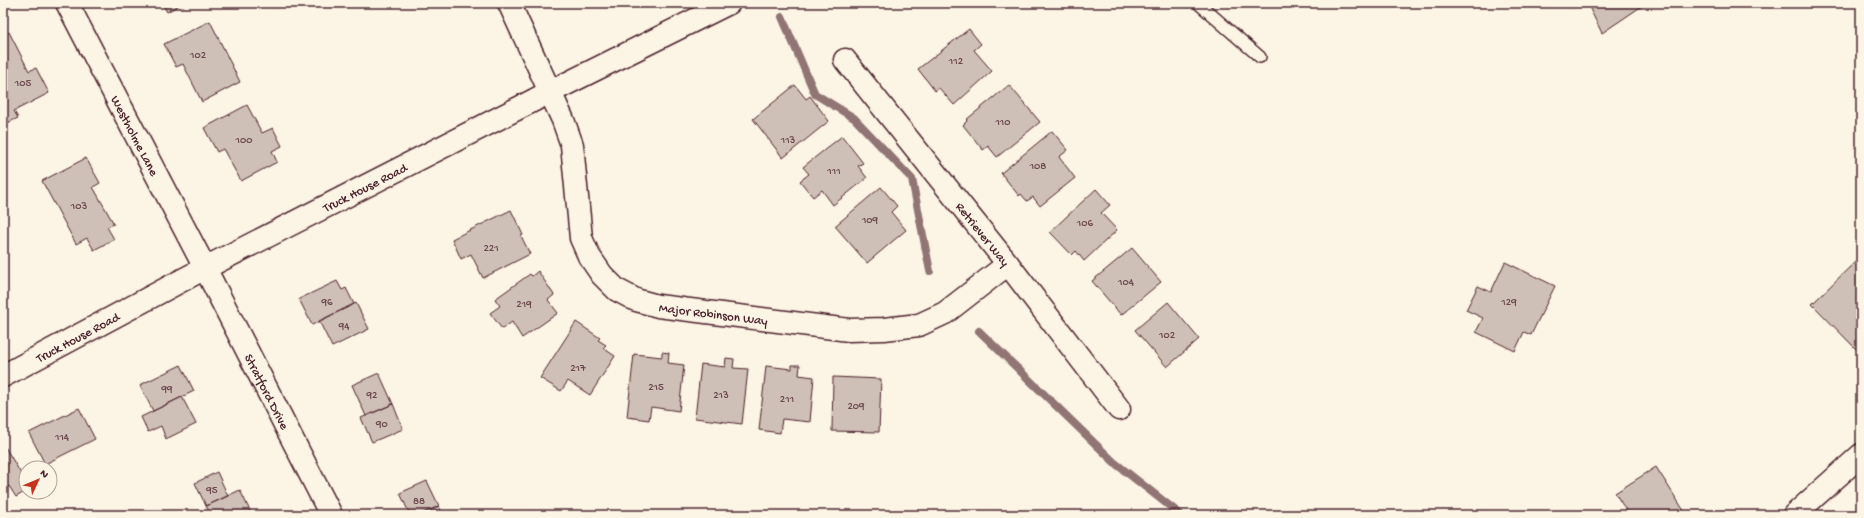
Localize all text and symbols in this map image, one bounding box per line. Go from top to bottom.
house number: 102 [189,50,207,62]
house number: 112 [948,56,964,68]
house number: 105 [14,78,31,90]
street label: Westholme Lane [107,94,161,179]
house number: 110 [994,117,1011,129]
house number: 100 [235,135,252,147]
house number: 113 [780,135,796,147]
street label: Truck House Road [320,161,411,217]
house number: 108 [1029,161,1046,173]
house number: 111 [826,166,841,178]
street label: Retriever Way [951,200,1012,271]
house number: 103 [70,201,87,213]
house number: 109 [861,215,879,227]
house number: 106 [1076,218,1094,230]
house number: 221 [483,243,499,255]
house number: 104 [1117,277,1135,289]
house number: 96 [320,297,333,309]
house number: 129 [1500,297,1517,309]
house number: 219 [516,299,532,311]
street label: Major Robinson Way [658,301,769,330]
street label: Truck House Road [33,310,124,367]
house number: 94 [338,321,350,333]
house number: 102 [1158,330,1176,342]
street label: Stratford Drive [240,352,291,433]
house number: 217 [570,363,586,375]
house number: 215 [648,382,664,394]
house number: 99 [160,384,173,396]
house number: 92 [366,390,378,402]
house number: 213 [713,390,729,402]
house number: 211 [780,394,794,406]
house number: 209 [847,401,865,413]
house number: 90 [375,419,388,431]
house number: 114 [54,432,70,444]
north arrow [18,460,58,500]
text: N [37,468,51,481]
house number: 95 [205,485,218,497]
house number: 88 [413,496,425,508]

